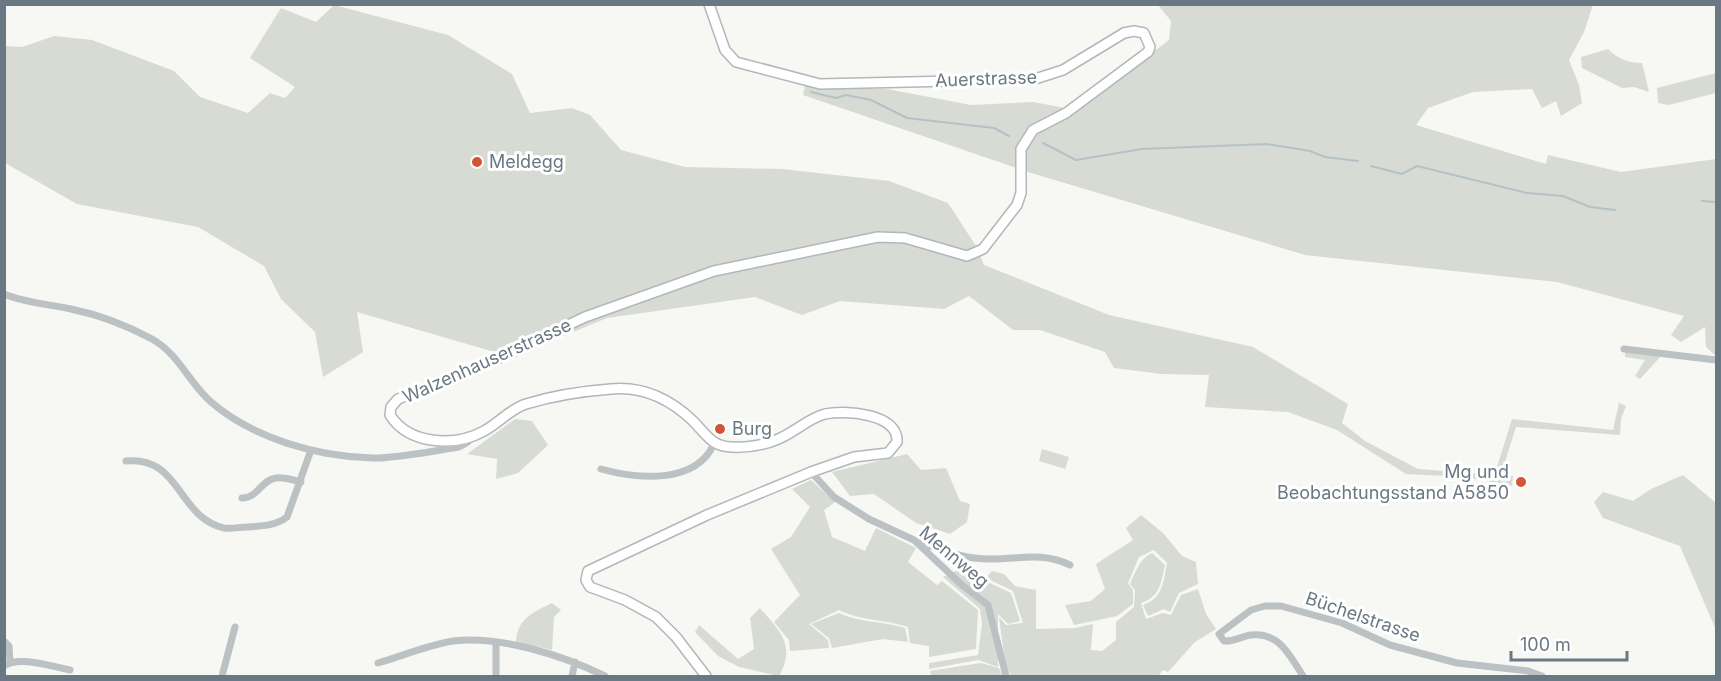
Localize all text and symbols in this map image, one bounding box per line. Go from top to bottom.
street label: Auerstrasse [935,66,1037,91]
place label: Meldegg [489,151,564,172]
marker: Meldegg [470,155,484,169]
street label: Walzenhauserstrasse [399,314,574,407]
place label: Burg [732,418,772,439]
marker: Burg [713,422,727,436]
place label: Mg und Beobachtungsstand A5850 [1277,461,1509,503]
marker: Mg und Beobachtungsstand A5850 [1514,475,1528,489]
street label: Mennweg [915,522,993,592]
street label: Büchelstrasse [1303,587,1423,646]
scale bar [1511,624,1626,662]
text: 100 m [1520,634,1571,655]

